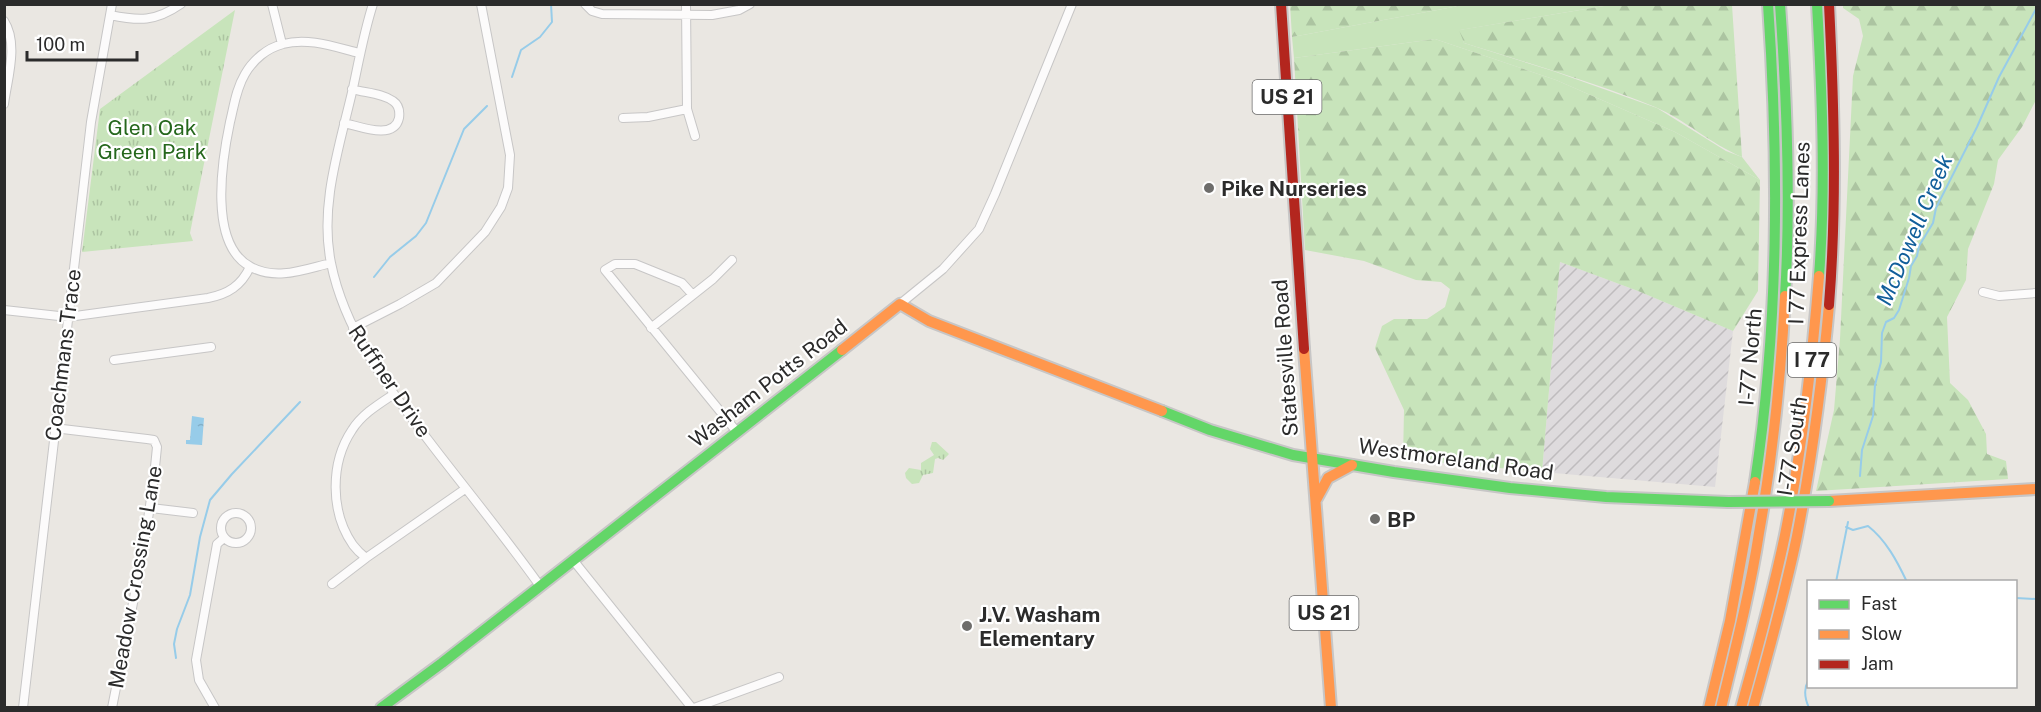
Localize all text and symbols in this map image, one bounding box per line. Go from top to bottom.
scale bar [27,24,136,62]
text: 100 m [36,34,85,55]
road number: US 21 [1252,80,1322,114]
park label: Glen Oak Green Park [97,115,207,164]
street label: I 77 Express Lanes [1783,141,1815,325]
water label: McDowell Creek [1871,151,1958,309]
place label: Pike Nurseries [1221,176,1367,201]
marker: Pike Nurseries [1202,181,1216,195]
street label: Coachmans Trace [40,268,86,442]
street label: Statesville Road [1267,279,1303,437]
street label: I-77 North [1733,307,1767,407]
street label: Washam Potts Road [684,314,852,452]
street label: Ruffner Drive [343,320,437,442]
road number: I 77 [1788,343,1836,377]
street label: I-77 South [1772,394,1812,498]
street label: Westmoreland Road [1357,433,1555,485]
street label: Meadow Crossing Lane [103,464,167,690]
place label: BP [1387,507,1416,532]
marker: BP [1368,512,1382,526]
legend [1807,580,2017,688]
text: Fast [1861,593,1897,614]
road number: US 21 [1290,596,1358,630]
place label: J.V. Washam Elementary [979,602,1100,651]
marker: J.V. Washam Elementary [960,619,974,633]
text: Slow [1861,623,1902,644]
text: Jam [1861,653,1894,674]

